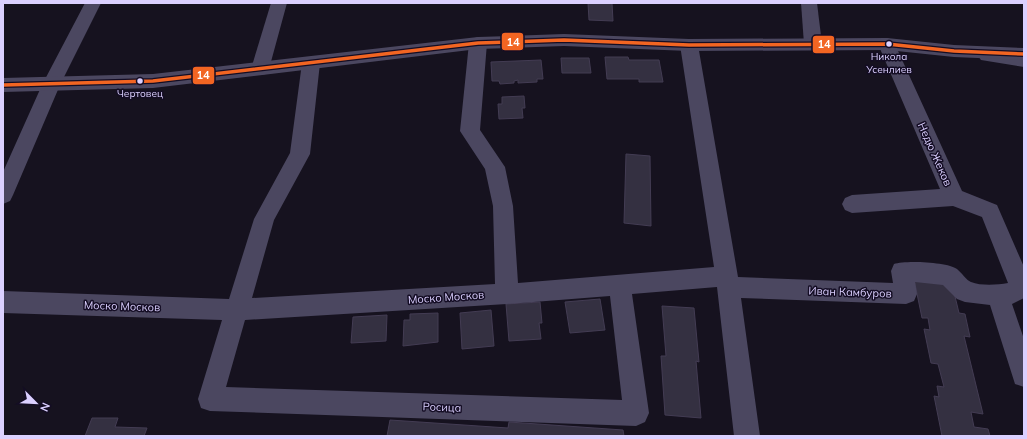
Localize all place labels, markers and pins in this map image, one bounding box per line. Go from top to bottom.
marker: Никола Усенлиев [884,39,894,49]
place label: Никола Усенлиев [865,50,912,76]
marker: Чертовец [135,76,145,86]
place label: Чертовец [117,87,163,100]

